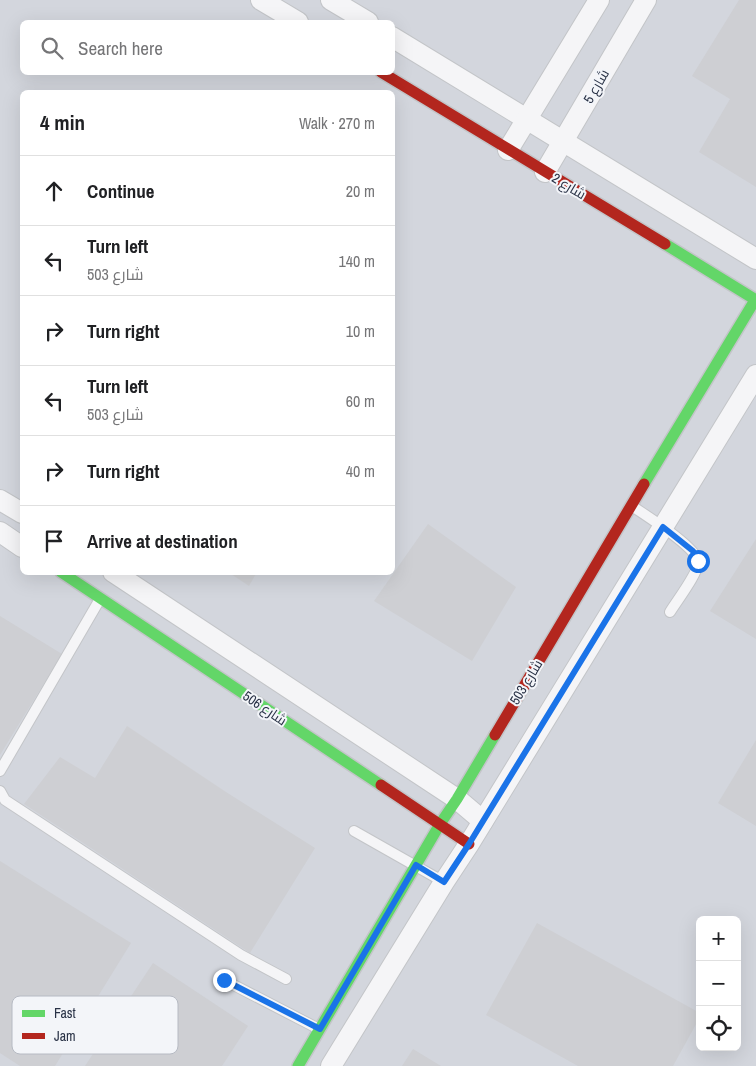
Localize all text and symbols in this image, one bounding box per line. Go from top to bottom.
search box [20,20,395,75]
icon: search [38,34,66,62]
text: Search here [78,35,163,61]
street label: شارع 5 [579,66,613,106]
text: 4 min [40,108,85,137]
text: Walk · 270 m [299,112,375,134]
street label: شارع 2 [549,169,589,203]
icon: ahead [40,177,68,205]
text: Continue [87,178,155,204]
text: 20 m [346,180,375,202]
text: Turn left [87,233,148,259]
icon: left [40,247,68,275]
text: 140 m [339,250,375,272]
text: شارع 503 [87,263,144,285]
icon: right [40,317,68,345]
text: Turn right [87,318,159,344]
text: 10 m [346,320,375,342]
text: Turn left [87,373,148,399]
icon: left [40,387,68,415]
text: 60 m [346,390,375,412]
text: شارع 503 [87,403,144,425]
icon: right [40,457,68,485]
text: Turn right [87,458,159,484]
text: 40 m [346,460,375,482]
icon: arrive [40,527,68,555]
text: Arrive at destination [87,528,238,554]
route start [687,550,710,573]
street label: شارع 503 [506,656,546,708]
street label: شارع 506 [239,687,291,729]
map controls [696,916,741,1051]
button: + [696,916,741,961]
button: − [696,961,741,1006]
route end [213,969,236,992]
legend [12,996,178,1054]
text: Fast [54,1004,76,1022]
button: locate [696,1006,741,1051]
text: Jam [54,1027,76,1045]

